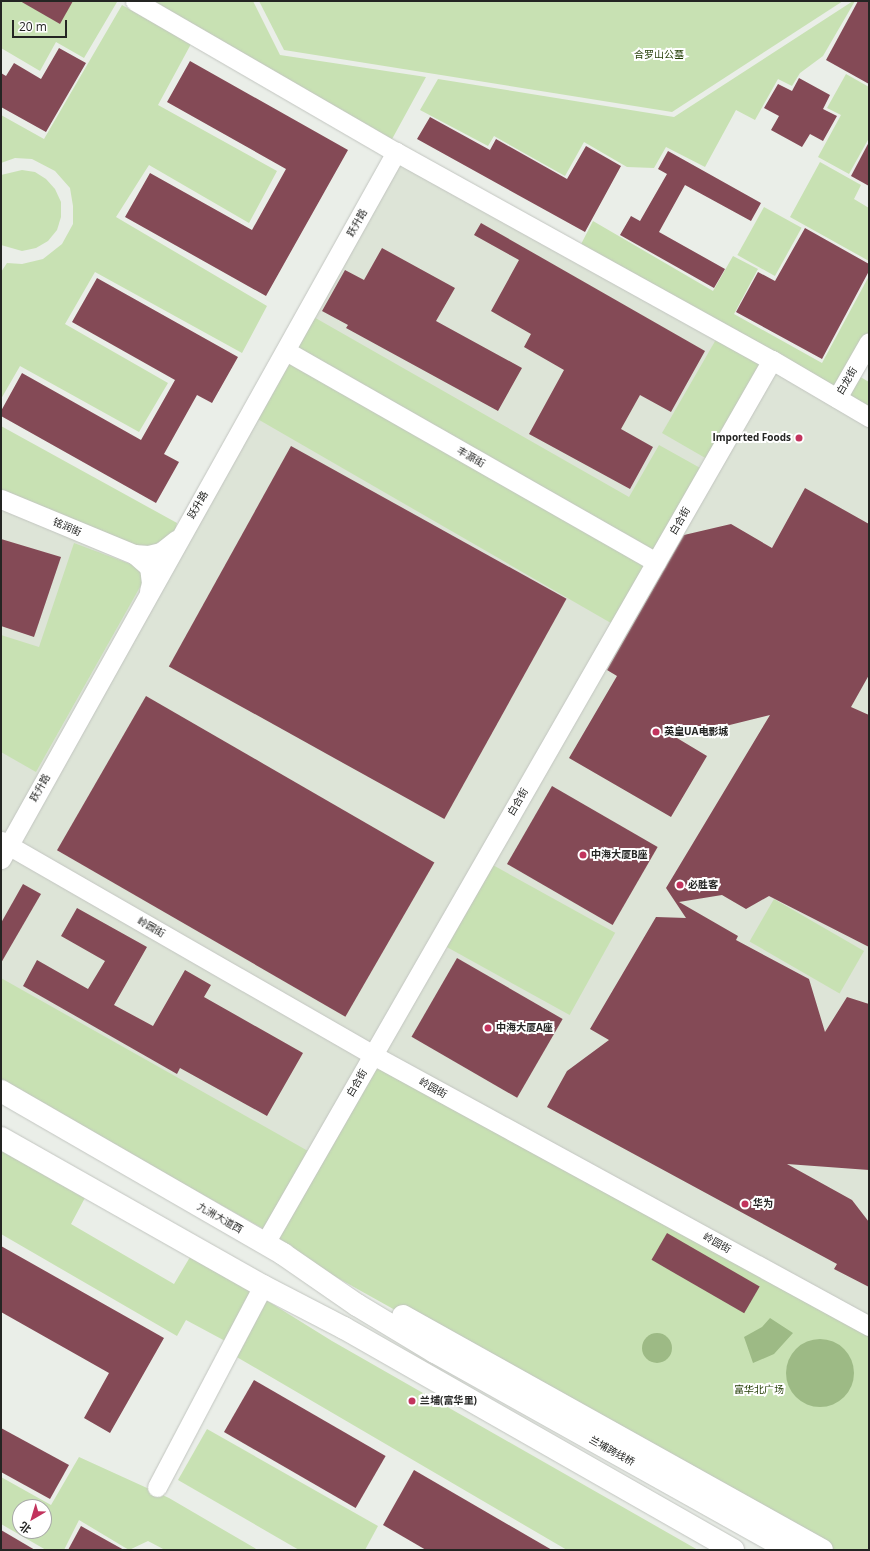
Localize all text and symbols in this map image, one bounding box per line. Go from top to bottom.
scale bar [14,12,69,38]
text: 20 m [19,18,47,35]
park label: 合罗山公墓 [634,49,684,61]
street label: 跃升路 [344,207,370,239]
street label: 白龙街 [834,365,860,397]
place label: Imported Foods [712,432,791,444]
marker: Imported Foods [794,433,804,443]
street label: 丰源街 [455,444,487,470]
street label: 跃升路 [185,489,211,521]
street label: 白合街 [667,505,693,537]
street label: 铭润街 [51,516,83,538]
place label: 英皇UA电影城 [664,726,728,738]
marker: 英皇UA电影城 [651,727,661,737]
street label: 跃升路 [27,772,53,804]
street label: 白合街 [505,786,531,818]
place label: 中海大厦B座 [591,849,648,861]
marker: 中海大厦B座 [578,850,588,860]
place label: 必胜客 [688,879,718,891]
marker: 必胜客 [675,880,685,890]
street label: 岭园街 [135,914,167,940]
place label: 中海大厦A座 [496,1022,553,1034]
marker: 中海大厦A座 [483,1023,493,1033]
street label: 白合街 [344,1067,370,1099]
street label: 岭园街 [417,1075,449,1101]
place label: 华为 [753,1198,773,1210]
marker: 华为 [740,1199,750,1209]
street label: 九洲大道西 [195,1200,245,1236]
street label: 岭园街 [701,1230,733,1256]
park label: 富华北广场 [734,1384,784,1396]
place label: 兰埔(富华里) [420,1395,477,1407]
marker: 兰埔(富华里) [407,1396,417,1406]
street label: 兰埔跨线桥 [587,1434,637,1468]
north arrow [12,1499,52,1539]
text: 北 [16,1519,34,1537]

